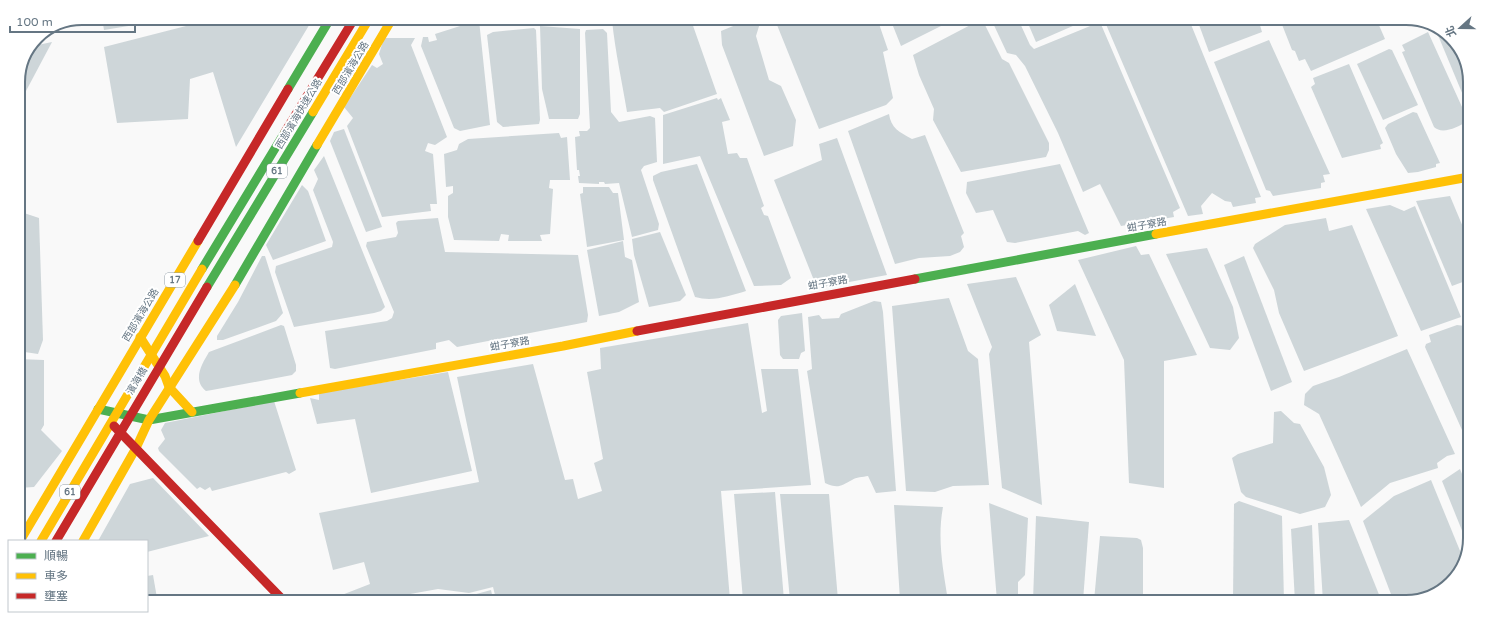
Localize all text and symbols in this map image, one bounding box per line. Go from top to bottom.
scale bar [10,8,135,34]
north arrow [1440,8,1480,48]
text: 100 m [16,15,53,29]
text: 北 [1443,24,1459,39]
street label: 西部濱海公路 [330,39,372,97]
street label: 西部濱海快速公路 [273,77,325,151]
road number: 61 [267,164,287,178]
street label: 蚶子寮路 [1126,216,1168,234]
road number: 17 [165,273,185,287]
street label: 蚶子寮路 [807,274,849,292]
street label: 西部濱海公路 [120,286,162,344]
street label: 蚶子寮路 [489,335,531,353]
street label: 濱海橋 [124,365,150,397]
road number: 61 [60,485,80,499]
legend [8,540,148,612]
text: 順暢 [44,549,68,563]
text: 車多 [44,569,68,583]
text: 壅塞 [44,589,68,603]

